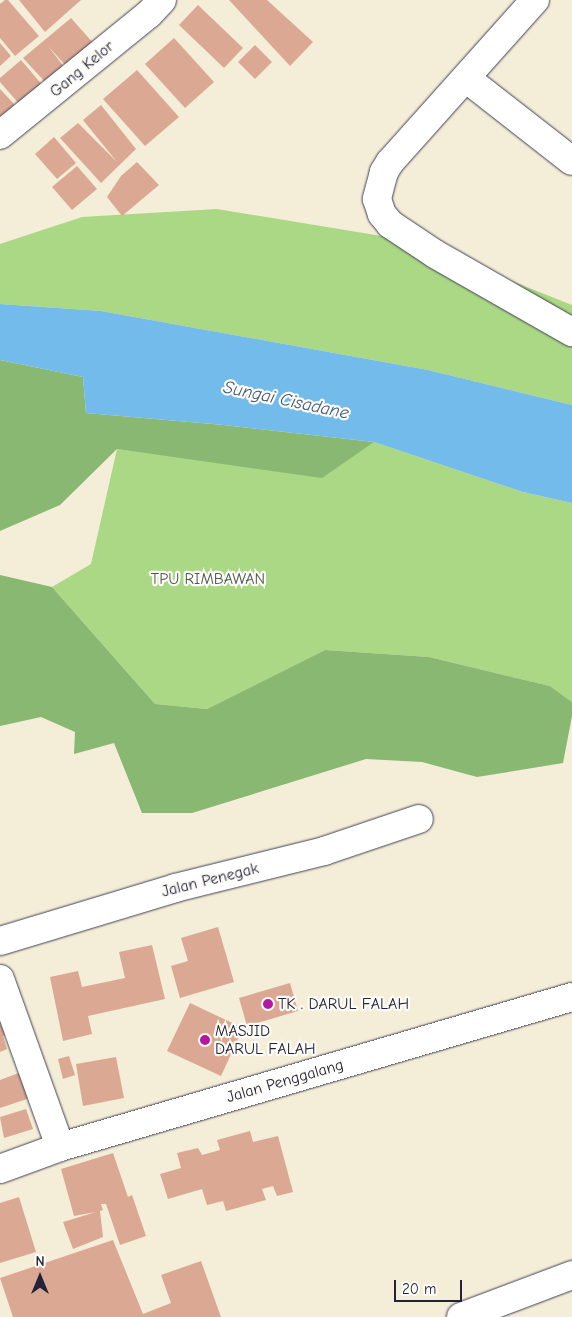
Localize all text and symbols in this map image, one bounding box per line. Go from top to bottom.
street label: Gang Kelor [46,37,118,101]
water label: Sungai Cisadane [221,377,351,425]
park label: TPU RIMBAWAN [151,569,265,589]
street label: Jalan Penegak [160,859,260,901]
place label: TK . DARUL FALAH [278,994,409,1014]
marker: TK . DARUL FALAH [262,998,274,1010]
place label: MASJID DARUL FALAH [215,1021,315,1059]
marker: MASJID DARUL FALAH [199,1034,211,1046]
street label: Jalan Penggalang [224,1055,346,1107]
north arrow [15,1252,65,1302]
text: N [35,1253,45,1270]
scale bar [397,1270,464,1302]
text: 20 m [402,1280,436,1298]

